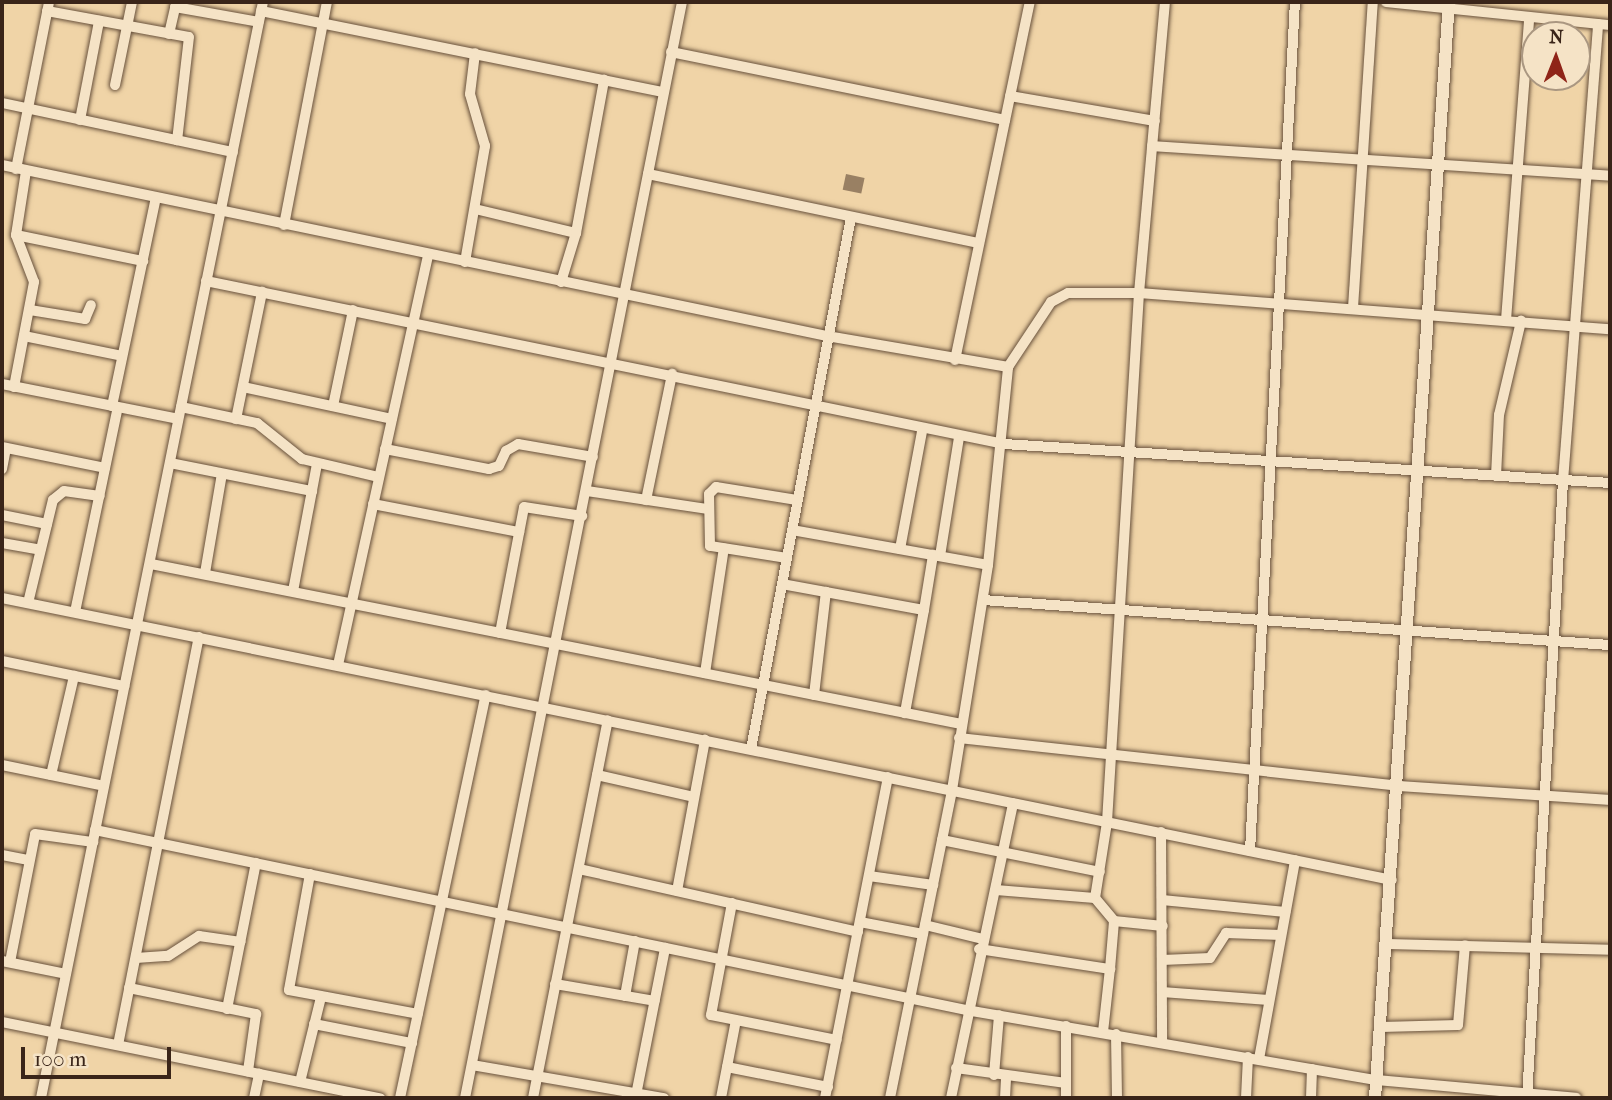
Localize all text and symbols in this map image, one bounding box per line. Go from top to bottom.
north arrow [1521,21,1591,91]
text: N [1549,26,1564,48]
scale bar [24,1034,175,1078]
text: 100 m [34,1047,87,1071]

